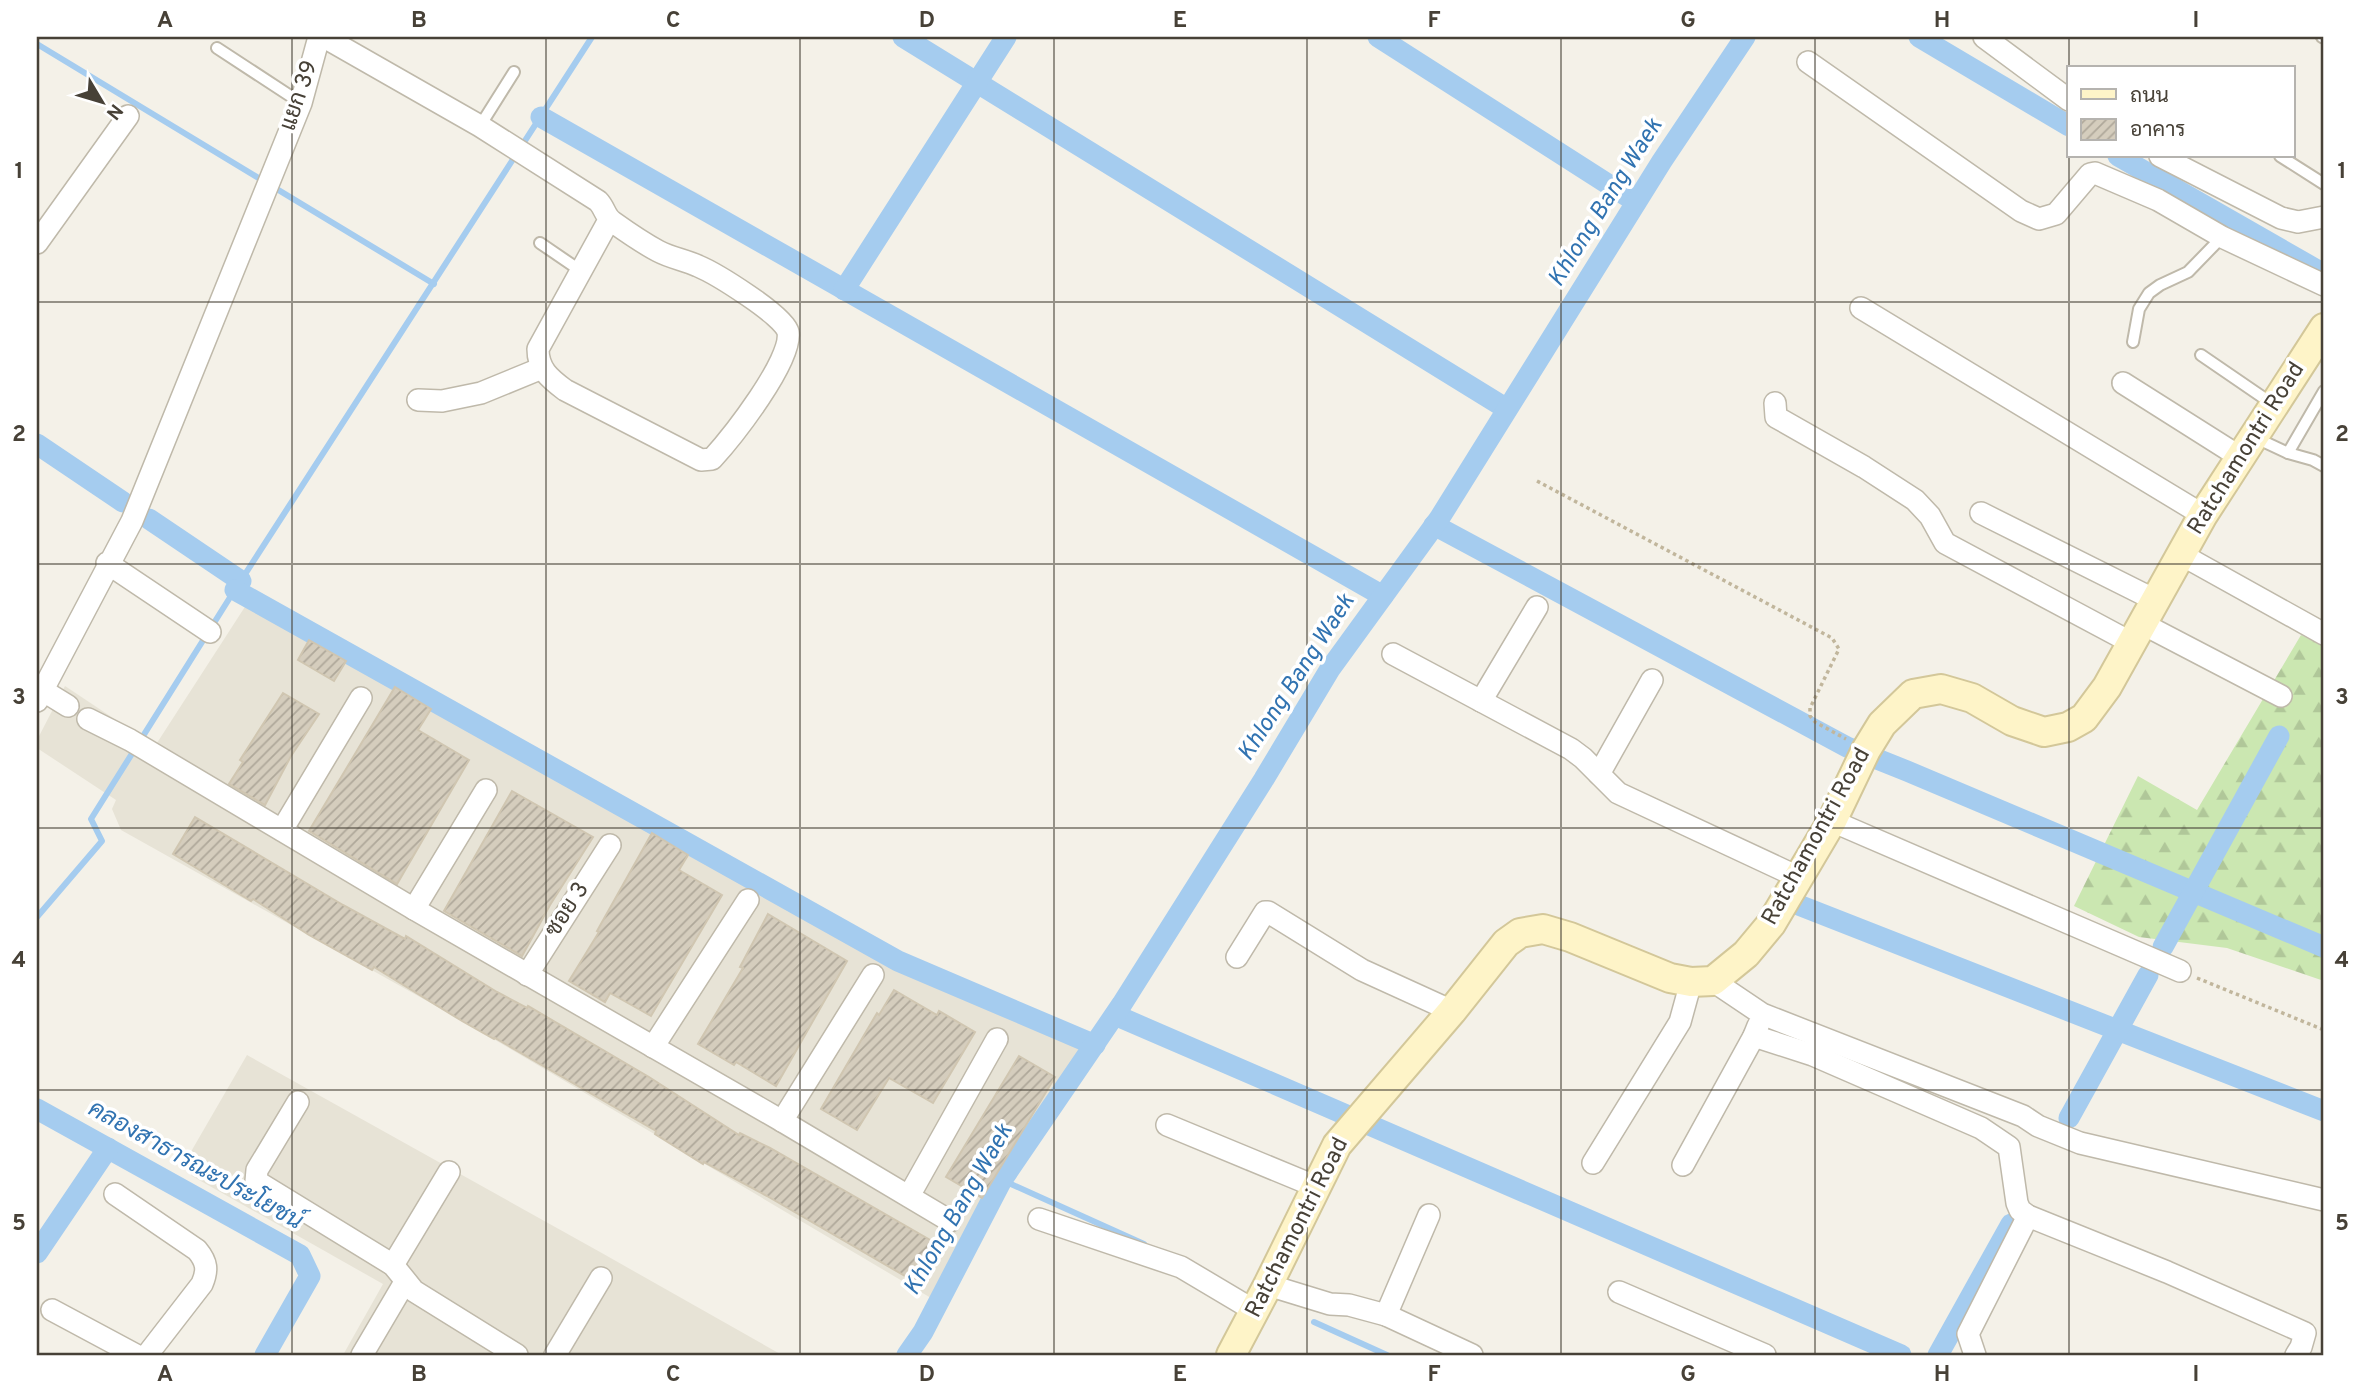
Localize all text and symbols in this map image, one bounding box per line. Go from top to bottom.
text: A [157,7,173,36]
text: B [411,7,427,36]
text: C [666,7,680,36]
text: D [919,7,935,36]
text: E [1173,7,1187,36]
text: F [1427,7,1441,36]
text: G [1680,7,1696,36]
text: H [1934,7,1950,36]
text: I [2193,7,2199,36]
street label: แยก 39 [275,57,325,135]
north arrow [66,66,136,136]
legend [2067,66,2294,158]
text: ถนน [2130,83,2169,110]
text: N [100,98,127,124]
water label: Khlong Bang Waek [1542,112,1670,293]
text: อาคาร [2130,117,2186,144]
text: 1 [14,158,24,187]
text: 1 [2337,158,2347,187]
street label: Ratchamontri Road [2182,357,2312,541]
text: 2 [12,421,26,450]
text: 2 [2335,421,2349,450]
water label: Khlong Bang Waek [1232,588,1363,767]
text: 3 [12,684,26,713]
text: 3 [2335,684,2349,713]
street label: Ratchamontri Road [1756,743,1878,931]
street label: ซอย 3 [539,877,597,943]
text: 4 [12,947,26,976]
text: 4 [2335,947,2349,976]
water label: คลองสาธารณะประโยชน์ [82,1092,312,1239]
water label: Khlong Bang Waek [898,1118,1021,1301]
street label: Ratchamontri Road [1240,1133,1356,1323]
text: 5 [12,1210,26,1239]
text: 5 [2335,1210,2349,1239]
text: A [157,1361,173,1390]
text: B [411,1361,427,1390]
text: C [666,1361,680,1390]
text: D [919,1361,935,1390]
text: E [1173,1361,1187,1390]
text: F [1427,1361,1441,1390]
text: G [1680,1361,1696,1390]
text: H [1934,1361,1950,1390]
text: I [2193,1361,2199,1390]

